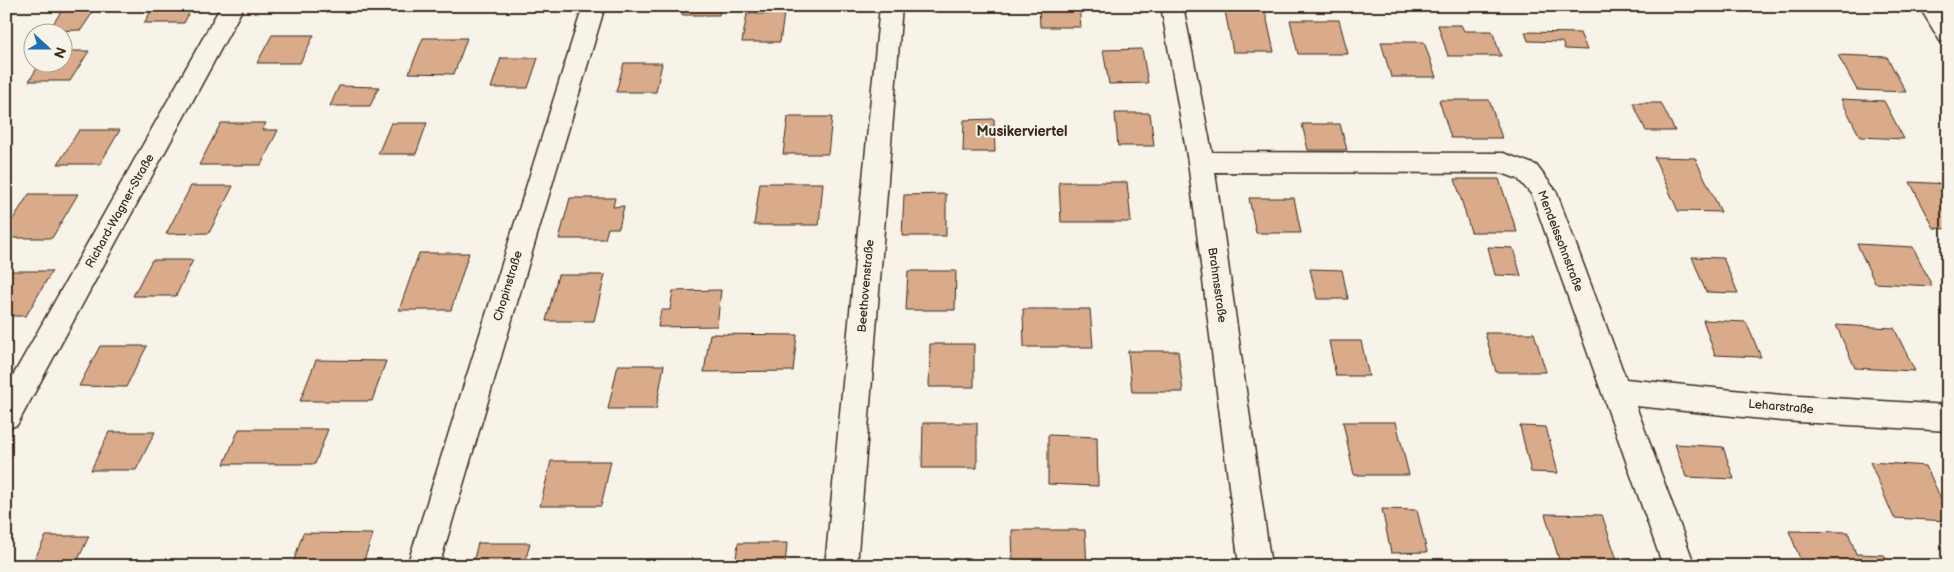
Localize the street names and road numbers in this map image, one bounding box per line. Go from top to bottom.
street label: Richard-Wagner-Straße [82,151,158,271]
street label: Mendelssohnstraße [1534,188,1586,294]
street label: Beethovenstraße [854,239,878,333]
street label: Brahmsstraße [1204,246,1230,324]
street label: Chopinstraße [490,249,526,323]
street label: Leharstraße [1748,397,1814,417]

